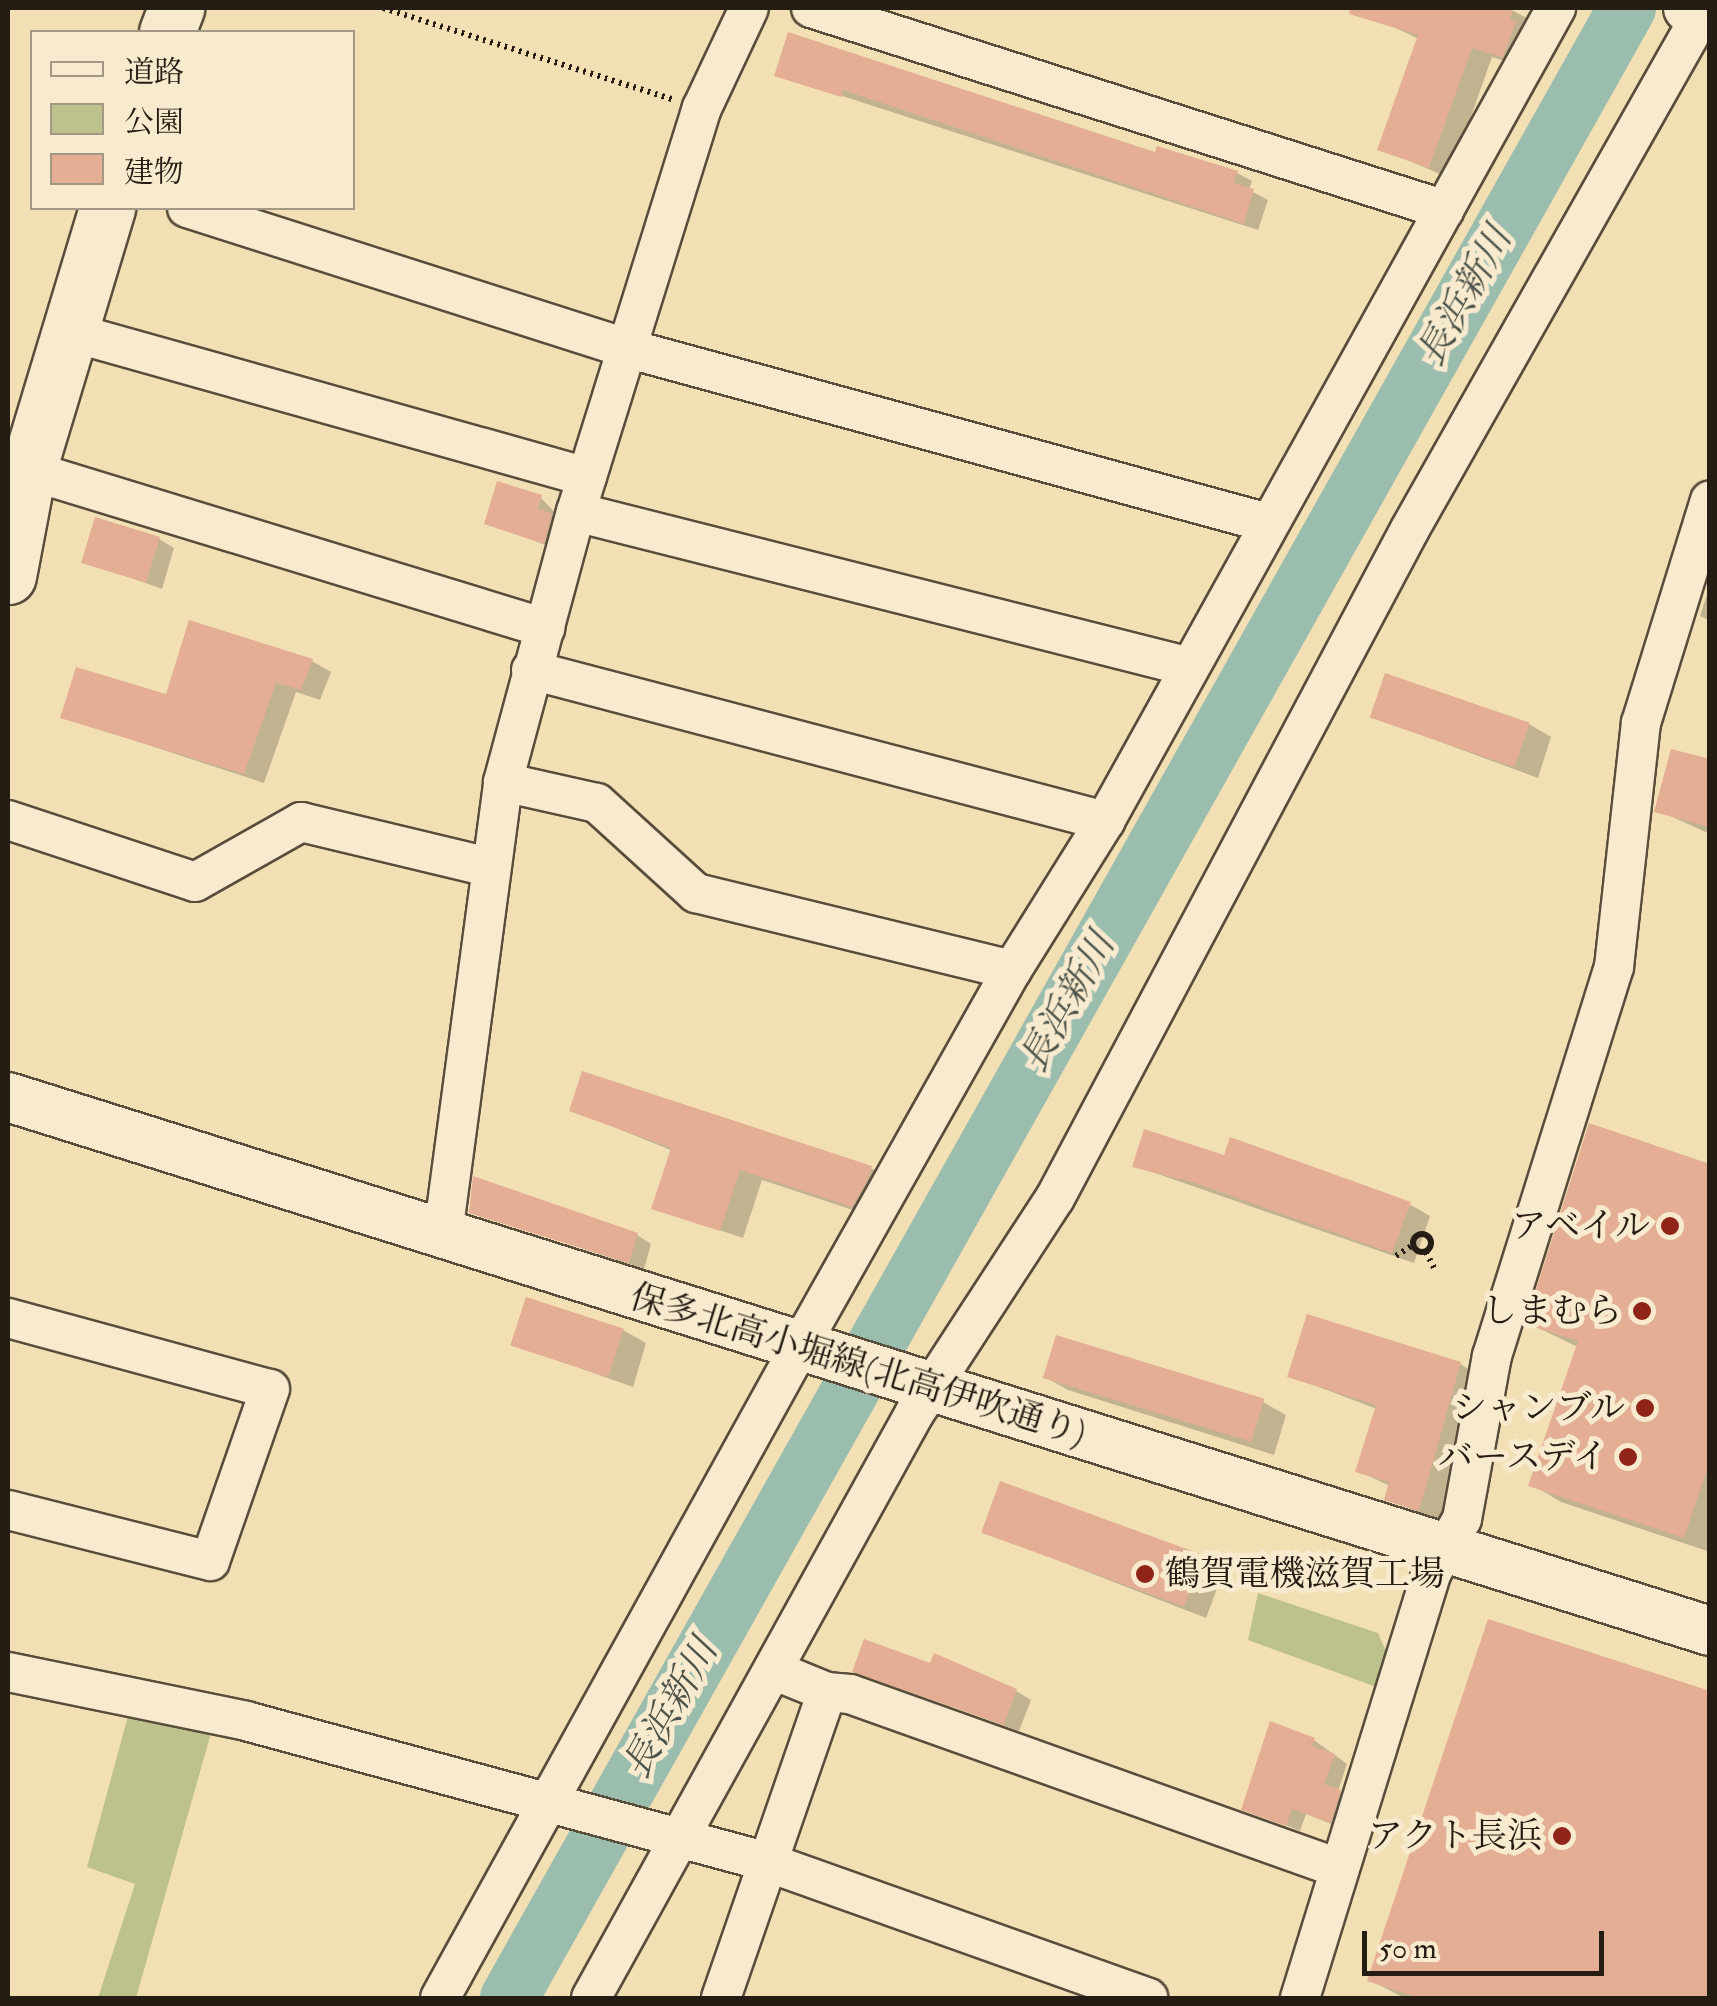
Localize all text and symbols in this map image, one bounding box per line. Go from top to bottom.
legend [30,30,355,210]
text: 道路 [124,54,184,91]
text: 公園 [124,104,184,141]
text: 建物 [124,154,184,191]
water label: 長浜新川 [1408,219,1522,375]
water label: 長浜新川 [1011,925,1125,1081]
place label: アベイル [1510,1205,1650,1247]
marker: アベイル [1659,1215,1681,1237]
street label: 保多北高小堀線(北高伊吹通り) [625,1276,1091,1454]
place label: しまむら [1482,1290,1622,1332]
marker: しまむら [1631,1300,1653,1322]
place label: シャンブル [1450,1387,1625,1429]
marker: シャンブル [1634,1397,1656,1419]
place label: バースデイ [1433,1436,1608,1478]
marker: バースデイ [1617,1446,1639,1468]
place label: 鶴賀電機滋賀工場 [1165,1553,1445,1595]
marker: 鶴賀電機滋賀工場 [1134,1563,1156,1585]
water label: 長浜新川 [614,1631,728,1787]
place label: アクト長浜 [1367,1815,1542,1857]
marker: アクト長浜 [1551,1825,1573,1847]
scale bar [1367,1911,1610,1973]
text: 50 m [1379,1930,1437,1967]

